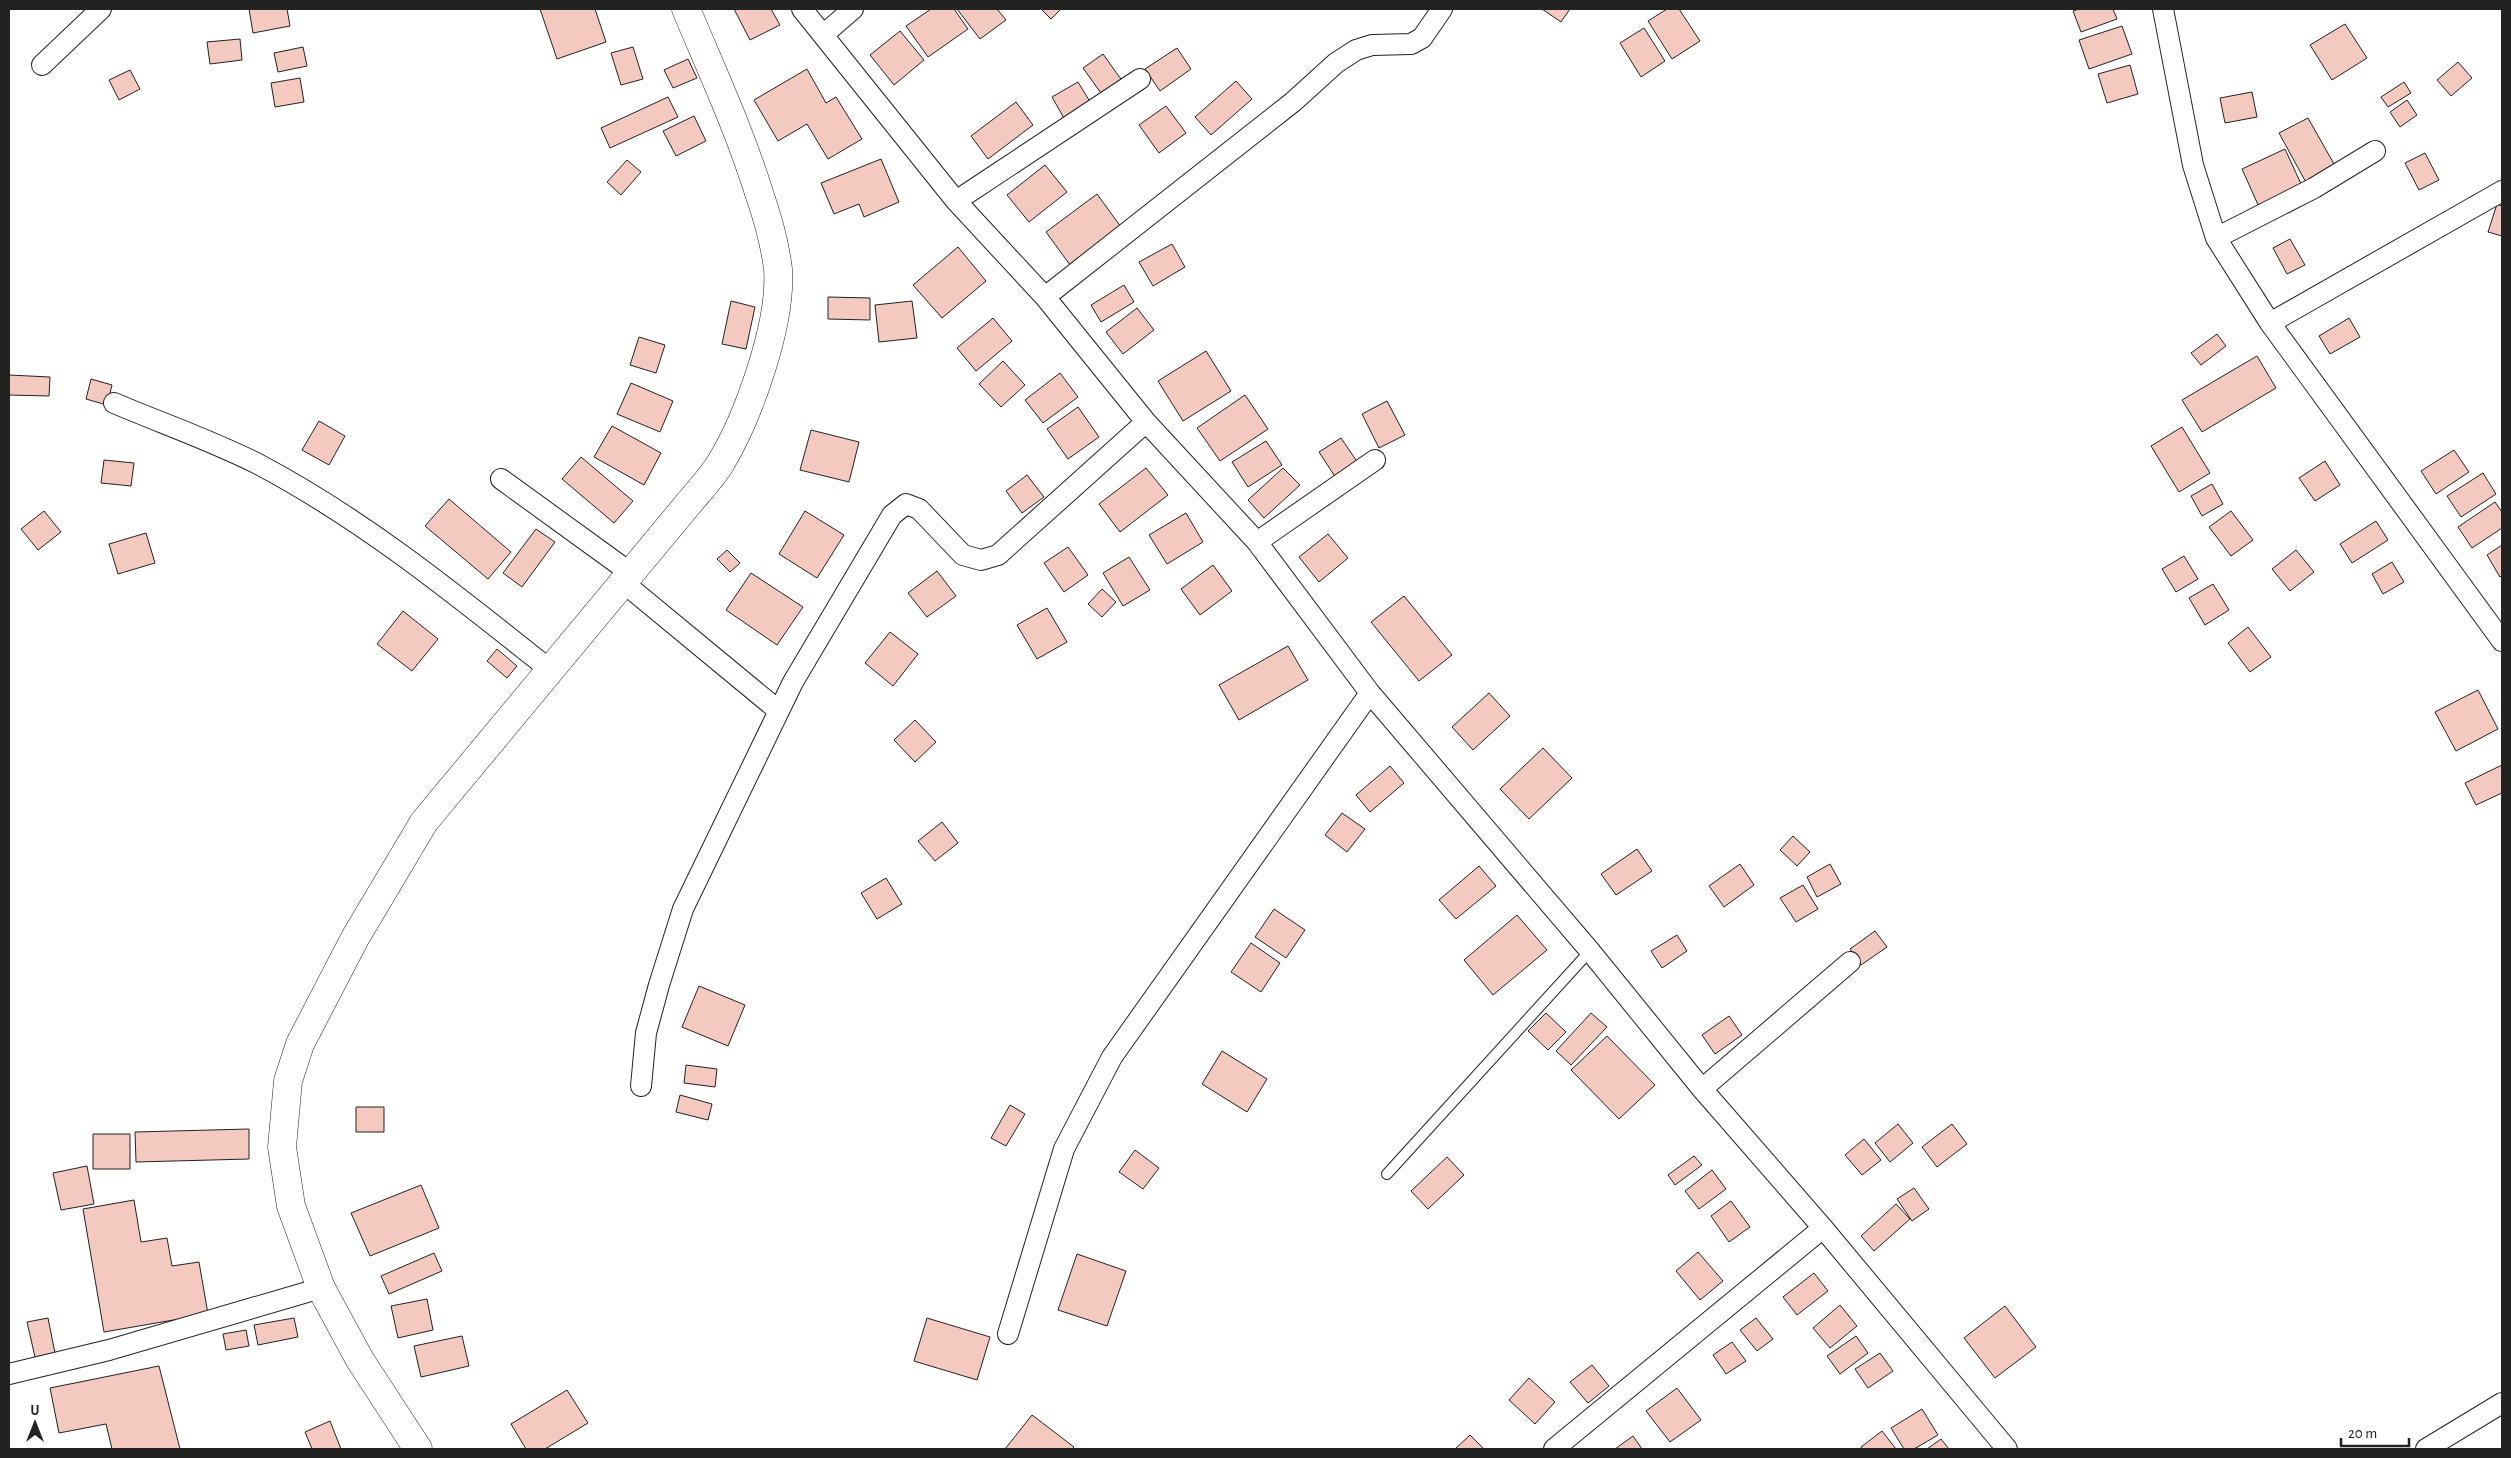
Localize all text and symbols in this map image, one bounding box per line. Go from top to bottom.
north arrow [10,1398,60,1448]
text: U [31,1404,40,1418]
scale bar [2341,1416,2408,1448]
text: 20 m [2348,1426,2377,1441]

